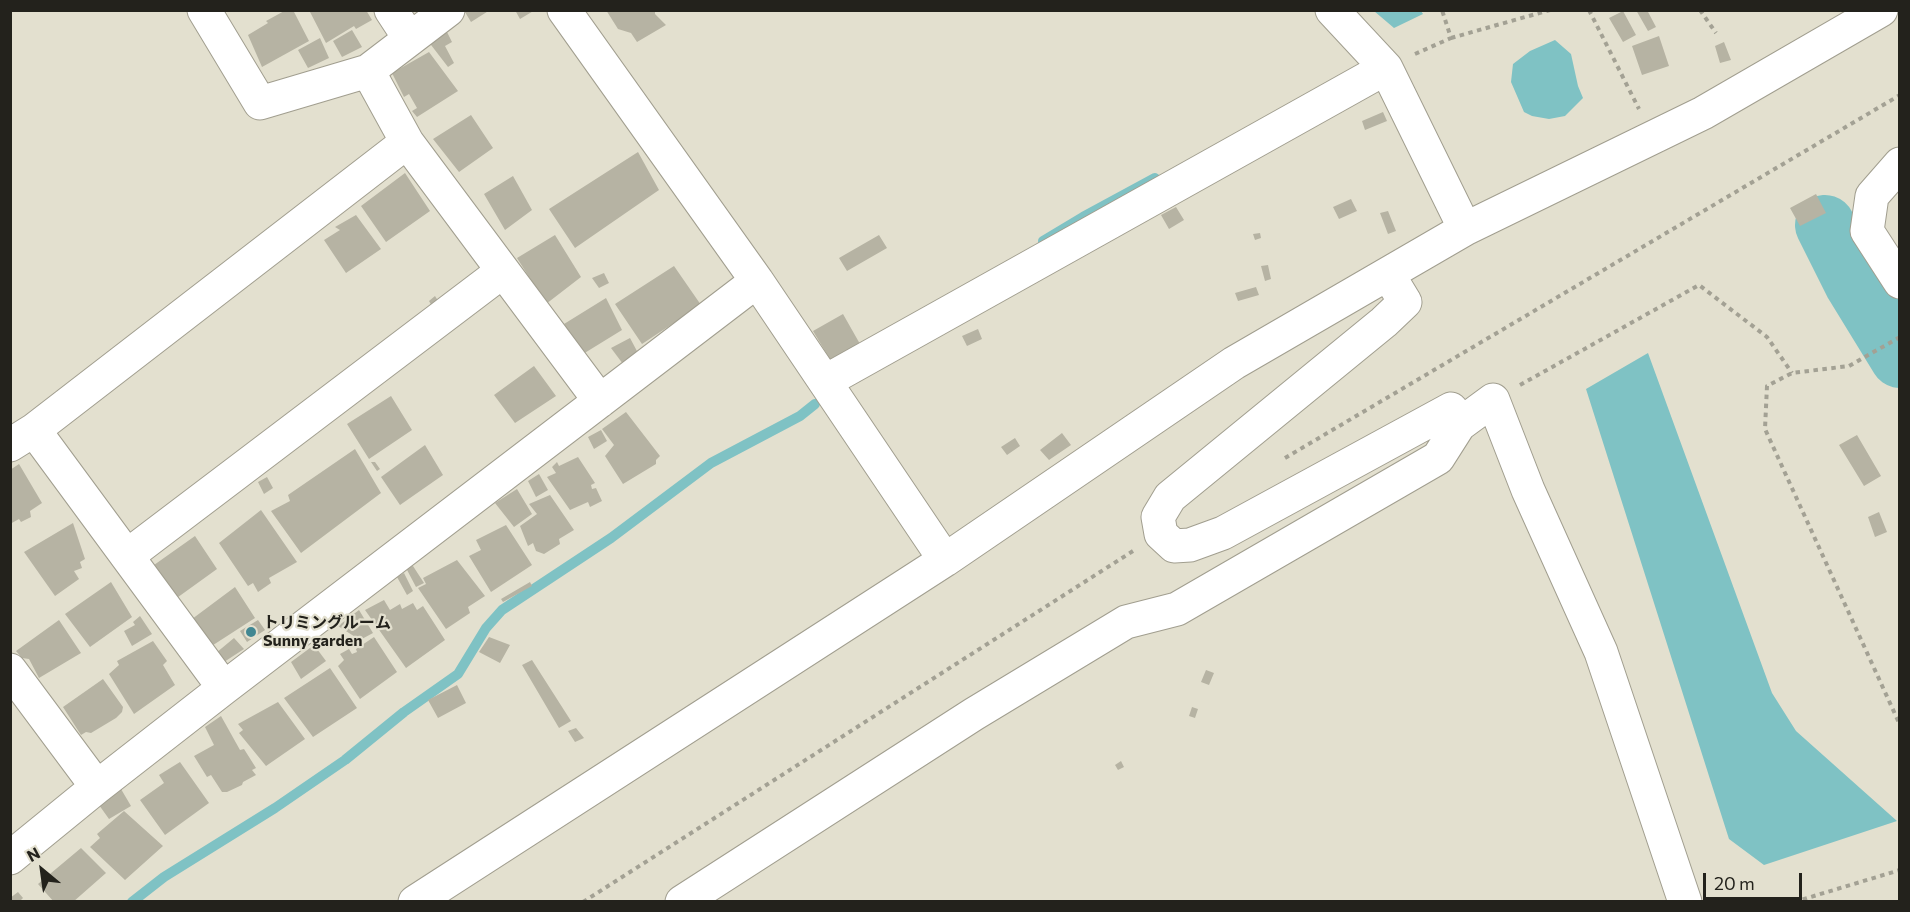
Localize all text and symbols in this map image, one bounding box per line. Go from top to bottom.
place label: トリミングルーム Sunny garden [263,613,391,651]
marker: トリミングルーム Sunny garden [244,625,258,639]
north arrow [12,840,72,900]
text: N [23,843,43,865]
scale bar [1706,861,1805,899]
text: 20 m [1714,872,1755,894]

